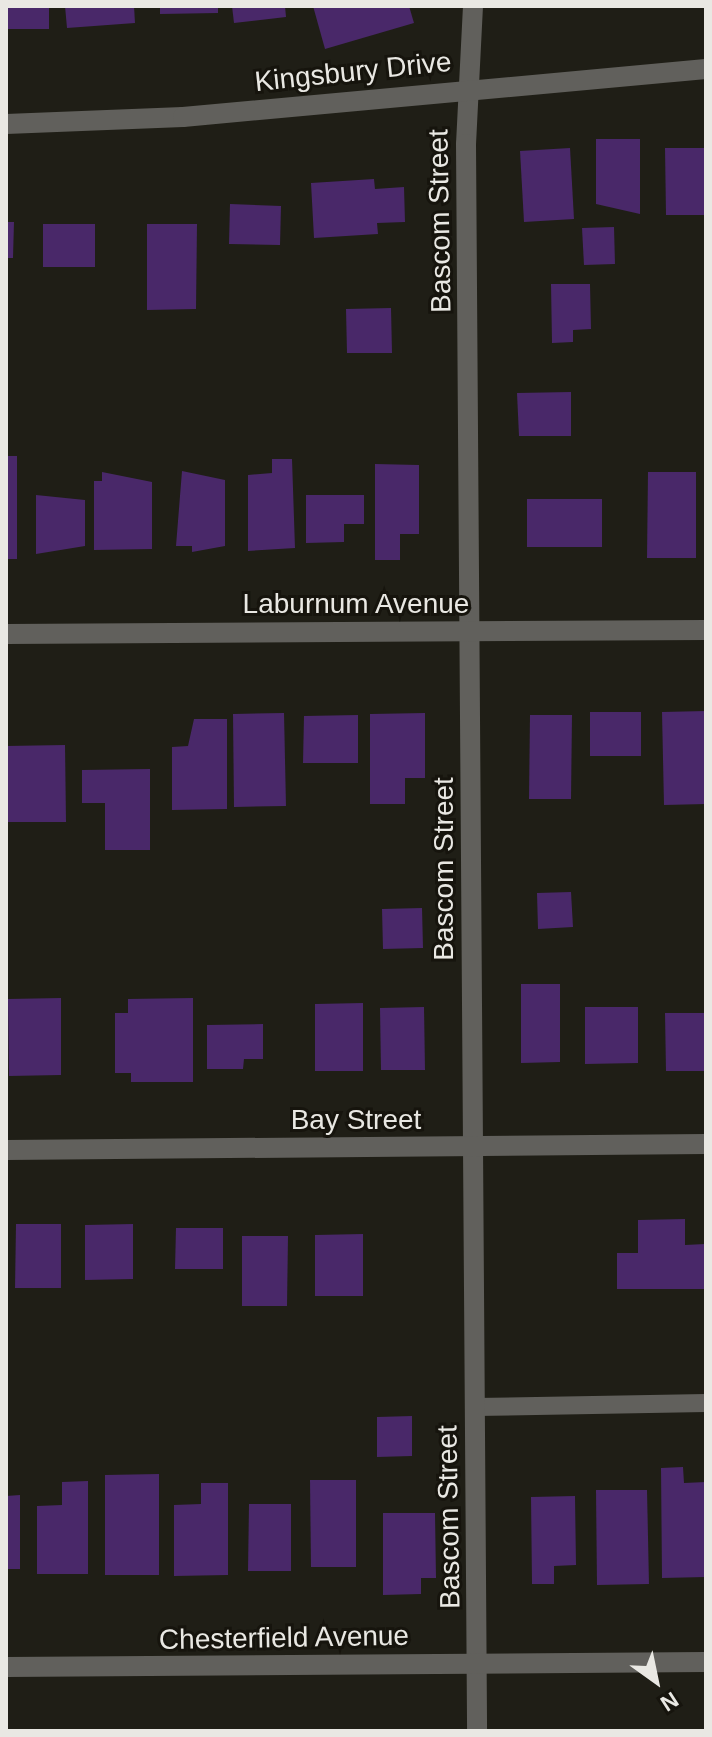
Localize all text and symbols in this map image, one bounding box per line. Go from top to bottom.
street label: Kingsbury Drive [253,45,453,99]
street label: Bascom Street [422,129,458,313]
street label: Laburnum Avenue [242,587,470,621]
street label: Bascom Street [427,777,461,961]
street label: Bay Street [291,1103,421,1137]
street label: Bascom Street [431,1425,467,1609]
street label: Chesterfield Avenue [158,1619,410,1657]
north arrow [616,1641,696,1721]
text: N [656,1687,683,1716]

